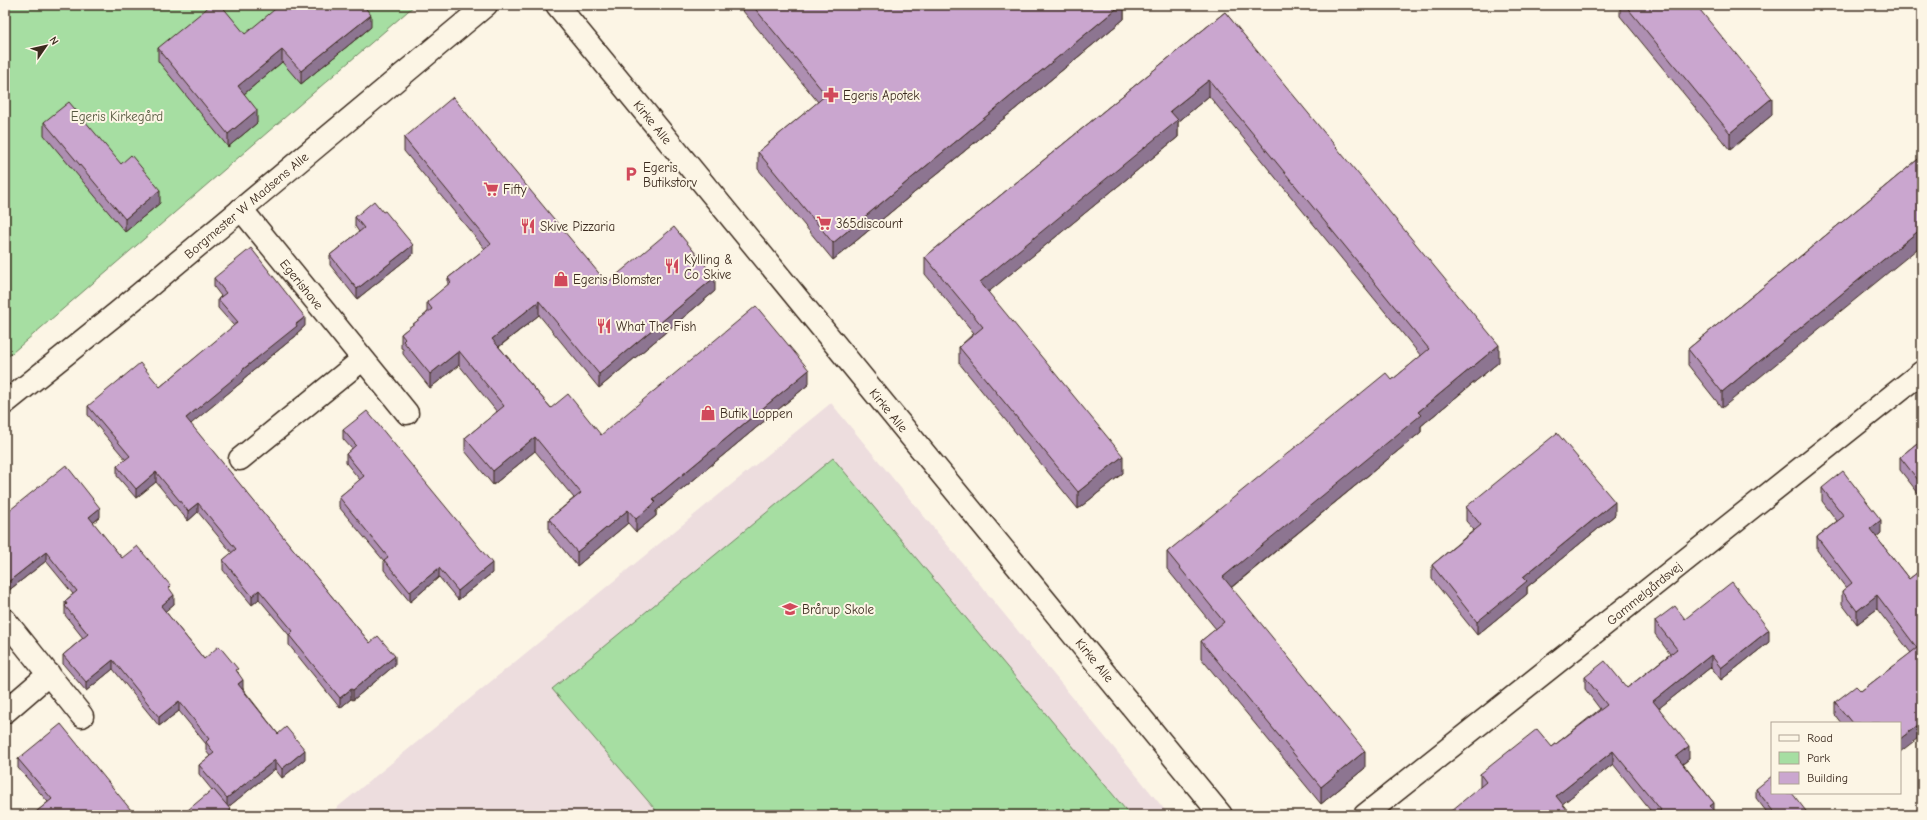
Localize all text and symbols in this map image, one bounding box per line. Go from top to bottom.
north arrow [26,26,66,66]
text: N [46,34,61,47]
pharmacy icon: Egeris Apotek [822,86,840,104]
place label: Egeris Apotek [843,88,920,103]
street label: Kirke Alle [630,97,675,148]
park label: Egeris Kirkegård [71,109,163,124]
street label: Borgmester W Madsens Alle [181,149,312,262]
place label: Egeris Butikstorv [643,160,697,190]
parking icon: Egeris Butikstorv [622,165,640,183]
supermarket icon: Fifty [482,180,500,198]
place label: Fifty [503,182,527,197]
supermarket icon: 365discount [815,214,833,232]
place label: 365discount [836,216,904,231]
restaurant icon: Skive Pizzaria [519,217,537,235]
place label: Skive Pizzaria [540,219,615,234]
place label: Kylling & Co Skive [684,252,733,282]
street label: Egerishave [277,256,327,313]
restaurant icon: Kylling & Co Skive [663,257,681,275]
shop icon: Egeris Blomster [552,270,570,288]
place label: Egeris Blomster [573,272,662,287]
restaurant icon: What The Fish [595,317,613,335]
place label: What The Fish [616,319,696,334]
street label: Kirke Alle [866,385,911,436]
shop icon: Butik Loppen [699,404,717,422]
place label: Butik Loppen [720,406,793,421]
street label: Gammelgårdsvej [1604,559,1685,628]
school or university icon: Brårup Skole [781,600,799,618]
place label: Brårup Skole [802,602,875,617]
street label: Kirke Alle [1072,635,1117,686]
legend [1771,722,1901,794]
text: Road [1807,731,1833,745]
text: Park [1807,751,1830,765]
text: Building [1807,771,1848,785]

